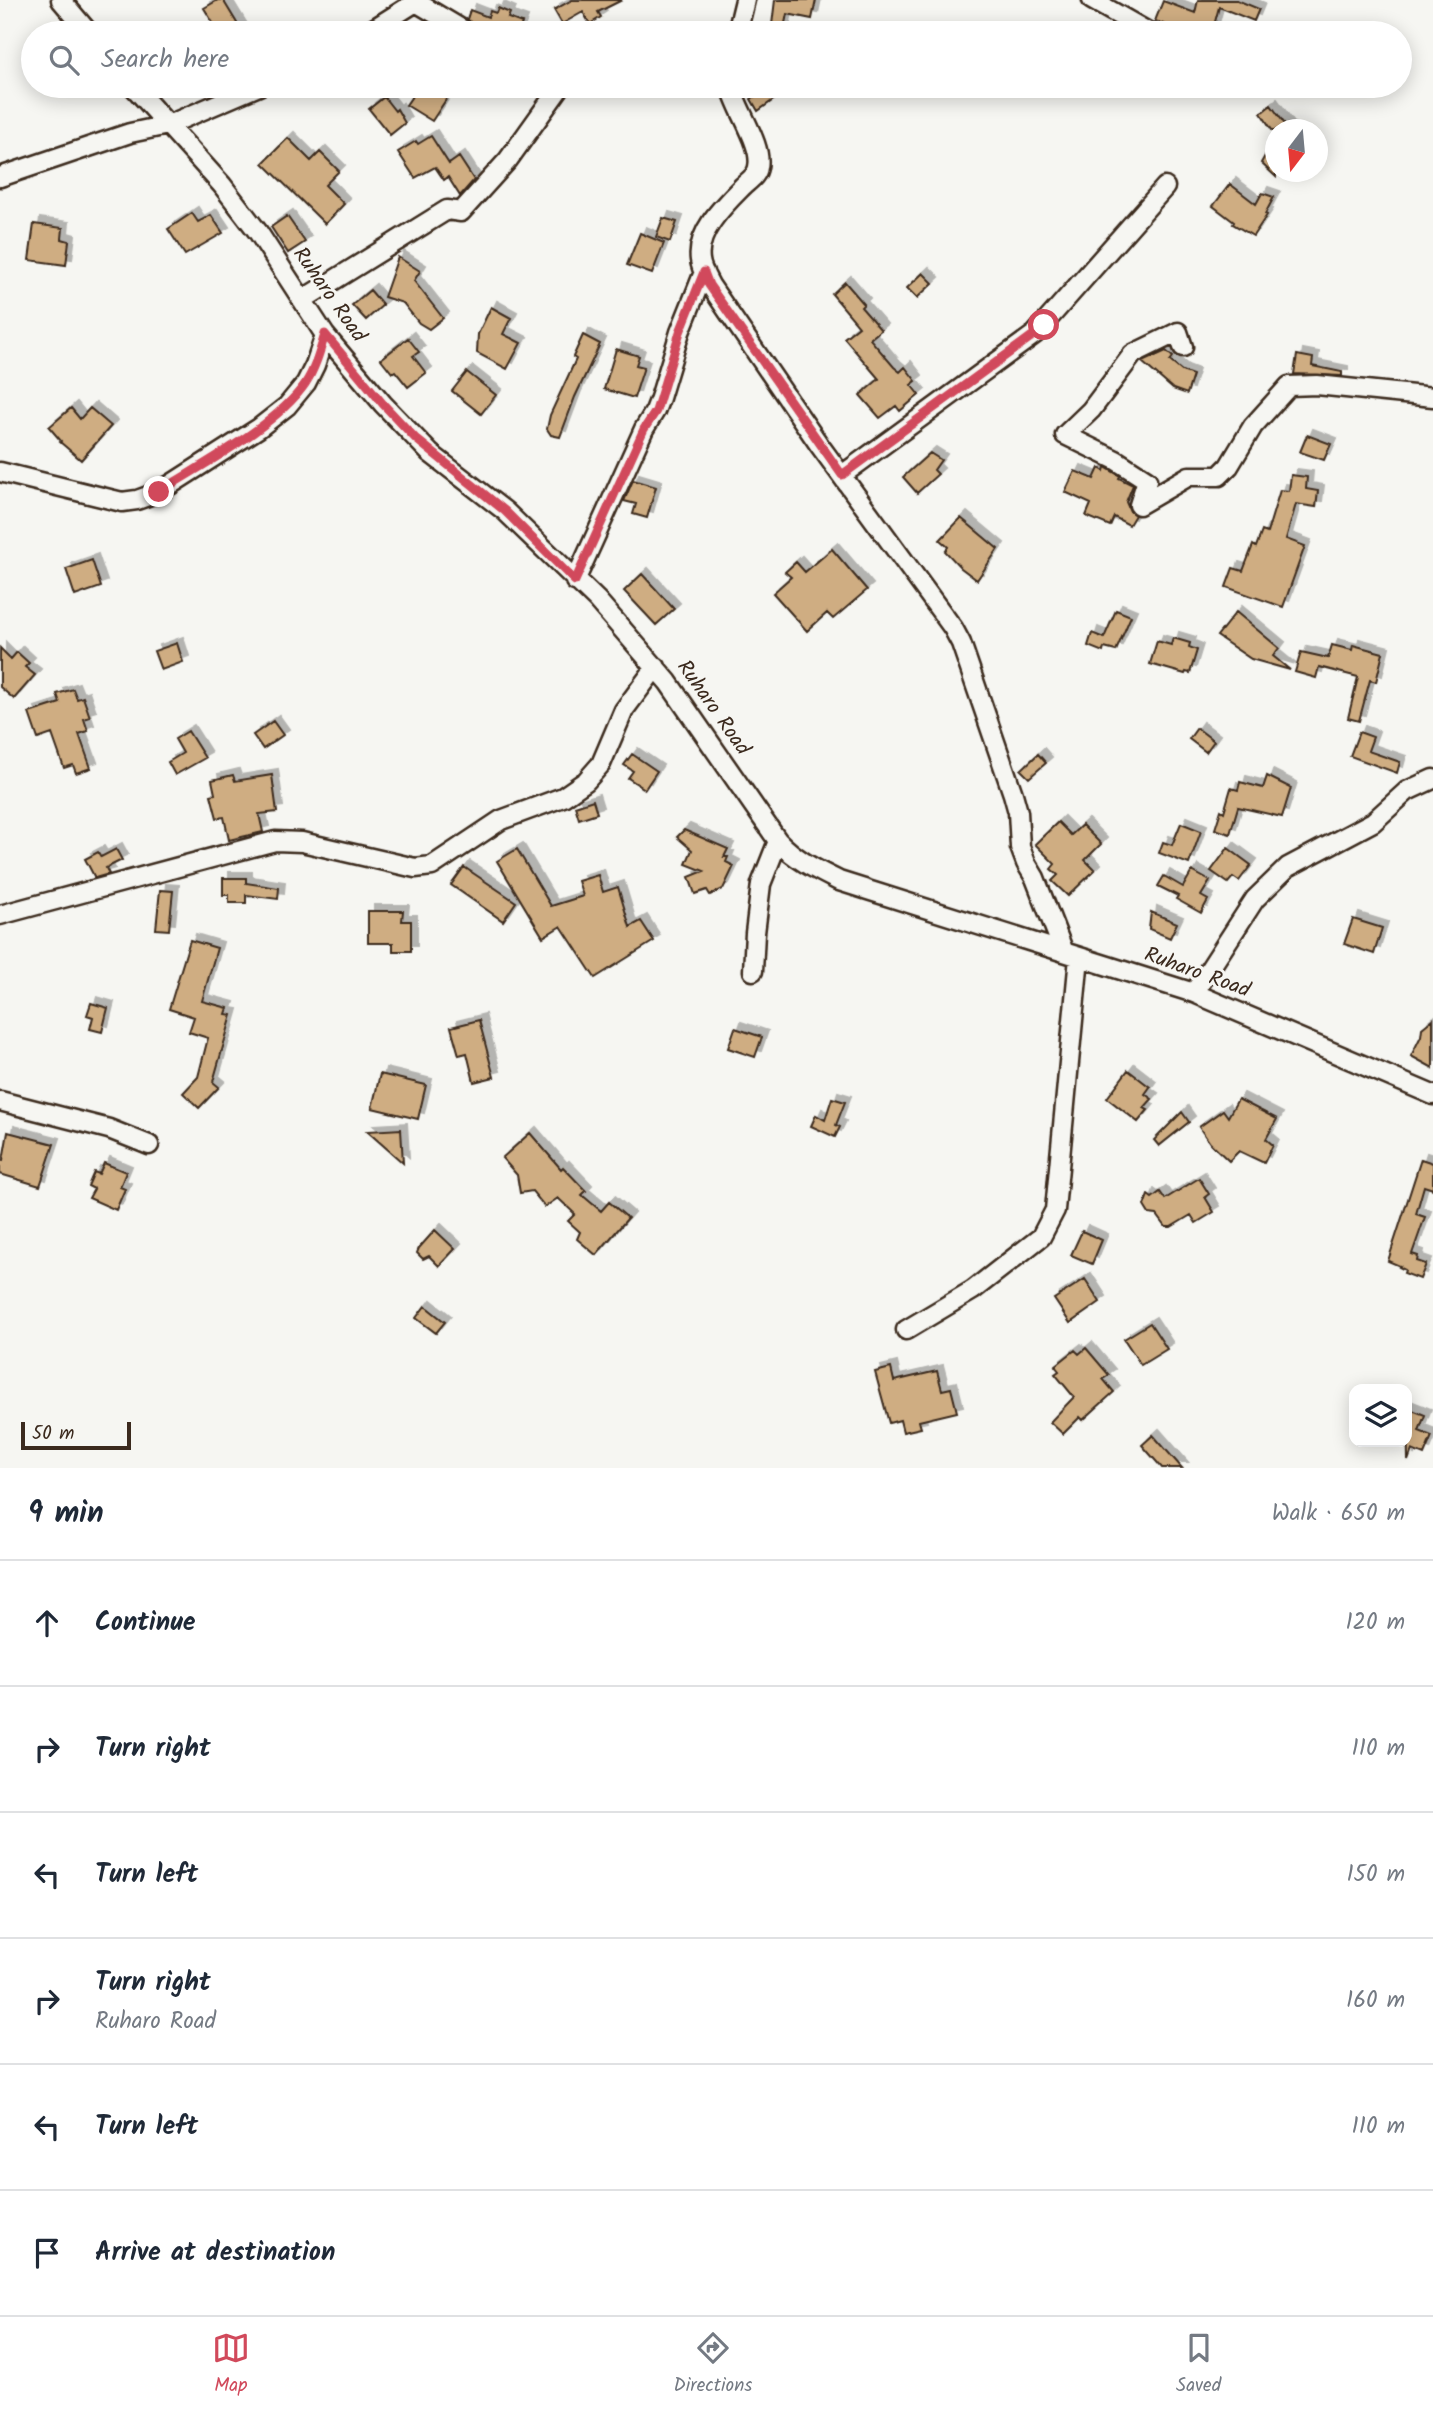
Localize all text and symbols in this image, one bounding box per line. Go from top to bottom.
search box [21,21,1412,98]
text: Search here [101,39,229,81]
icon: search [45,41,83,79]
north arrow [1265,119,1328,182]
street label: Ruharo Road [284,240,374,350]
route start [1028,309,1059,340]
route end [143,476,174,507]
street label: Ruharo Road [668,653,758,763]
street label: Ruharo Road [1139,939,1255,1008]
map controls [1349,1384,1412,1447]
button: layers [1349,1384,1412,1447]
scale bar [21,1419,131,1451]
text: 50 m [32,1419,74,1449]
text: 9 min [28,1490,104,1538]
text: Walk · 650 m [1272,1496,1405,1532]
text: Continue [95,1602,196,1644]
icon: ahead [28,1604,66,1642]
text: 120 m [1345,1605,1405,1641]
text: Turn right [95,1728,211,1770]
icon: right [28,1730,66,1768]
text: 110 m [1352,1731,1405,1767]
text: Turn left [95,1854,198,1896]
icon: left [28,1856,66,1894]
text: 150 m [1346,1857,1405,1893]
text: Turn right [95,1962,211,2004]
icon: right [28,1982,66,2020]
text: 160 m [1346,1983,1405,2019]
text: Ruharo Road [95,2004,216,2040]
text: Turn left [95,2106,198,2148]
icon: left [28,2108,66,2146]
text: 110 m [1352,2109,1405,2145]
text: Arrive at destination [95,2232,335,2274]
icon: arrive [28,2234,66,2272]
tab: Map [212,2329,250,2401]
tab: Directions [674,2329,752,2401]
tab: Saved [1176,2329,1221,2401]

